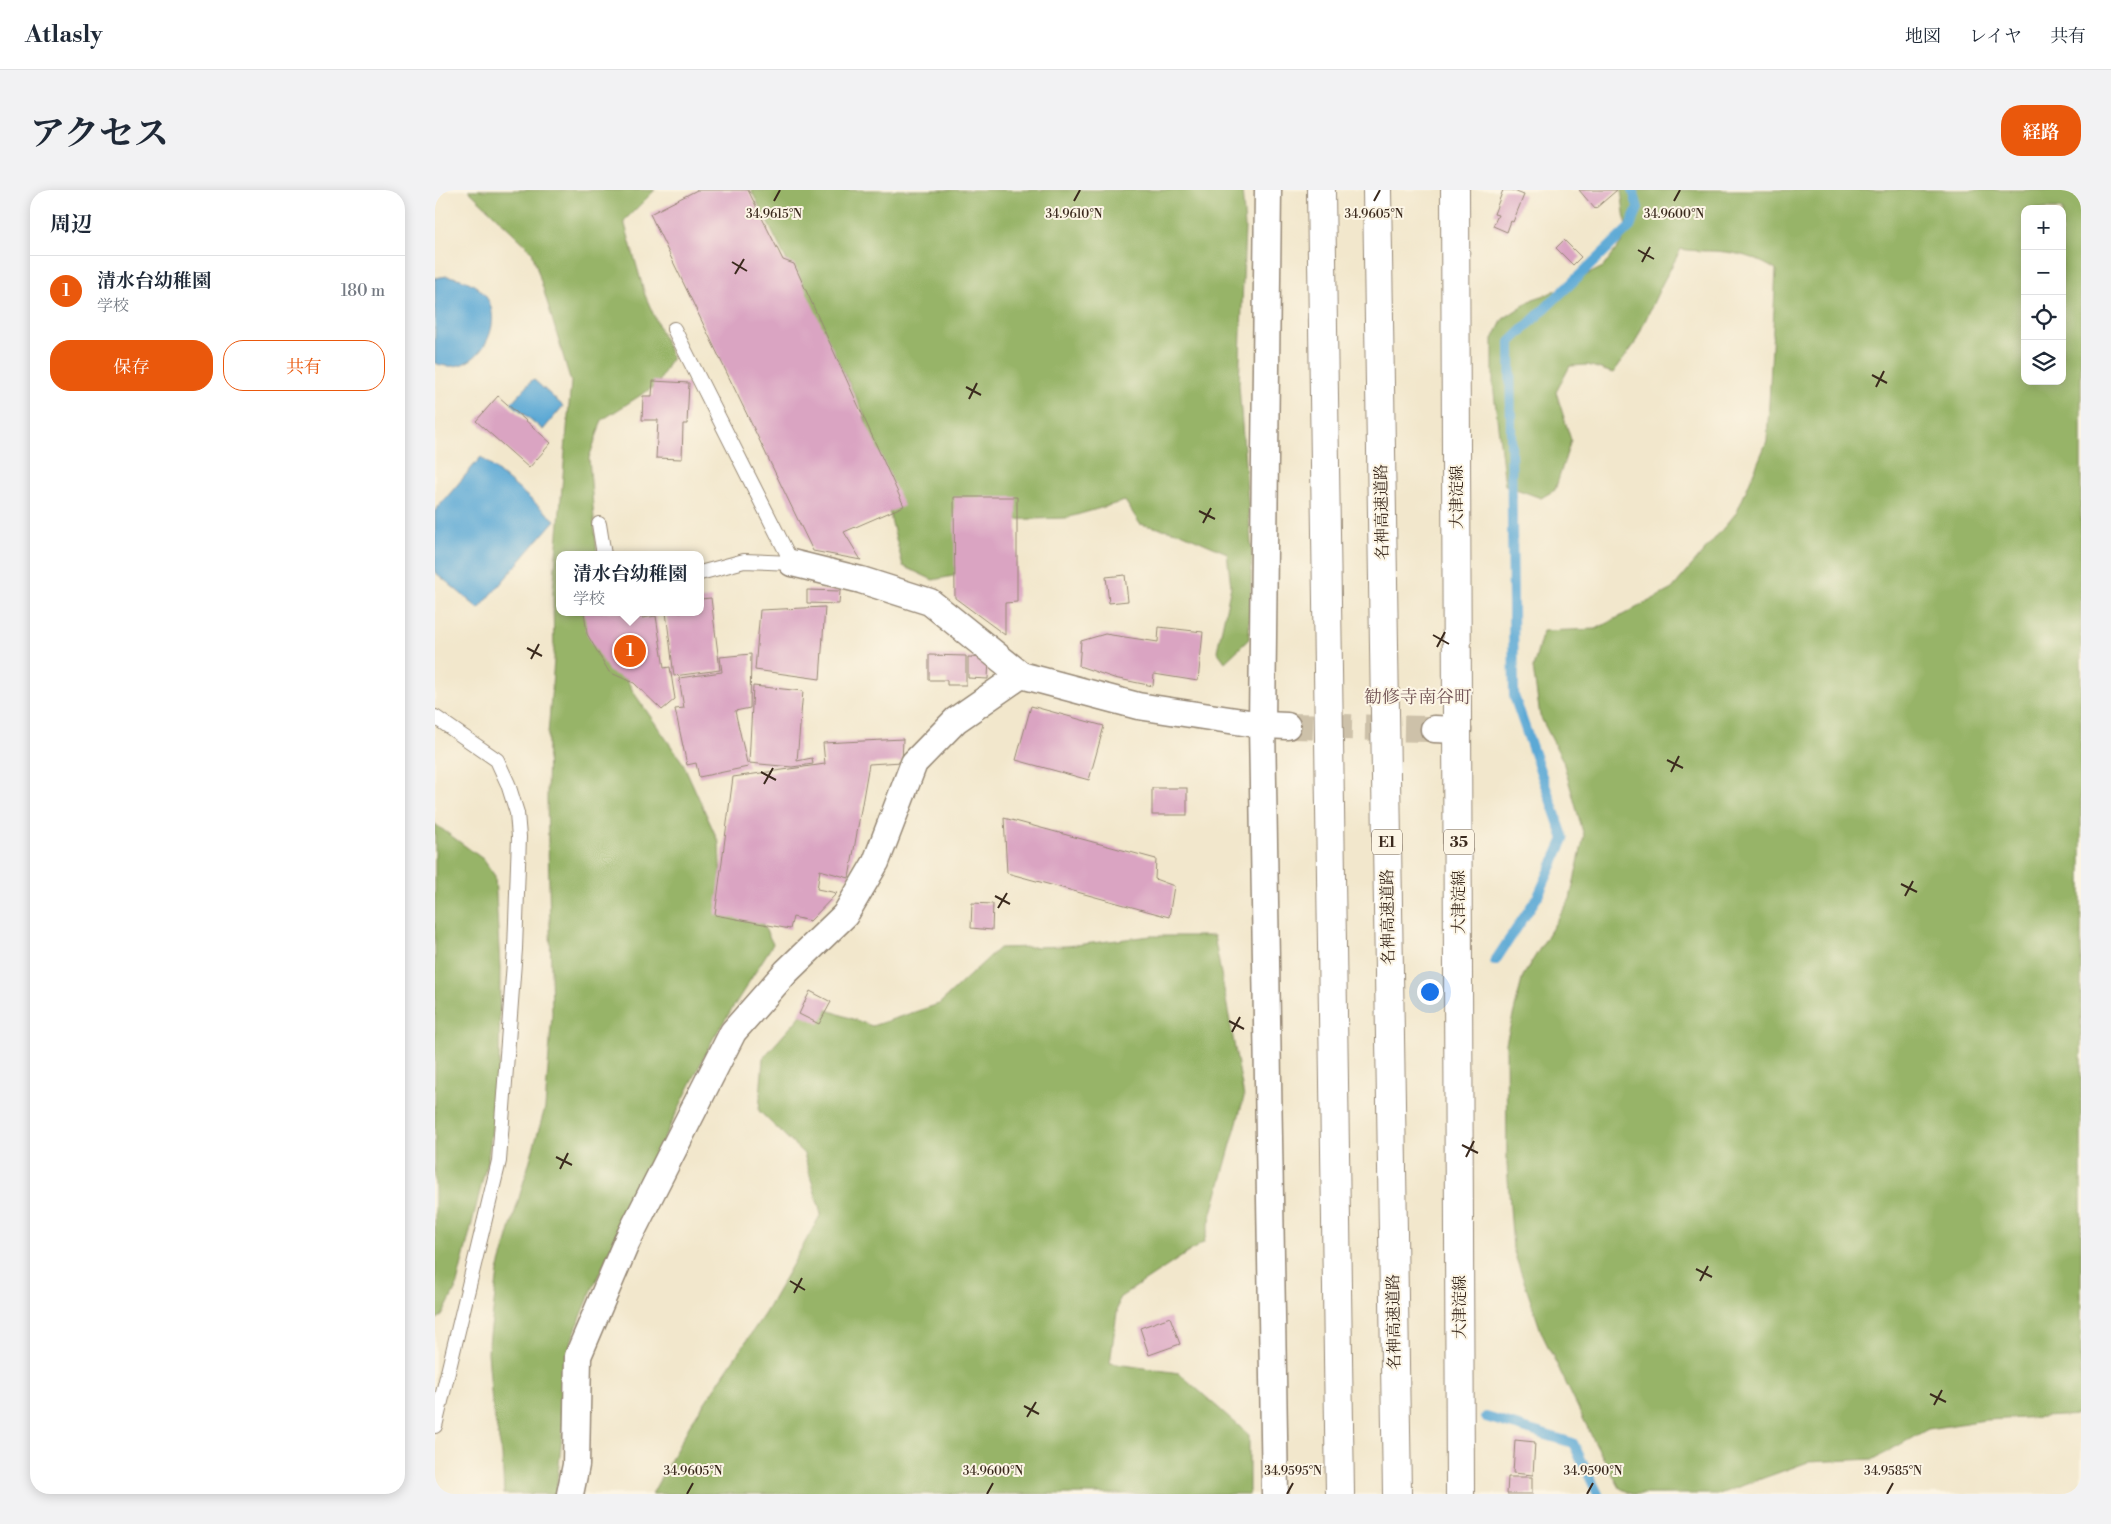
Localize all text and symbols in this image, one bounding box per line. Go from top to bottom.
text: Atlasly [25,20,102,50]
text: 地図 [1905,25,1941,48]
text: レイヤ [1969,25,2022,48]
text: 共有 [2050,25,2086,48]
button: 経路 [2001,105,2081,156]
text: アクセス [30,113,169,156]
map controls [2021,205,2066,385]
button: + [2021,205,2066,250]
text: 34.9615°N [746,207,802,222]
text: 34.9610°N [1046,207,1103,222]
text: 34.9605°N [1344,207,1404,222]
text: 34.9600°N [1644,207,1704,222]
text: 周辺 [50,212,92,238]
button: − [2021,250,2066,295]
text: 清水台幼稚園 [97,269,211,293]
text: 1 [62,281,70,301]
text: 180 m [341,281,385,301]
button: locate [2021,295,2066,340]
text: 学校 [97,296,129,316]
button: 保存 [50,340,213,391]
button: 共有 [223,340,385,391]
button: layers [2021,340,2066,385]
street label: 名神高速道路 [1371,464,1393,560]
street label: 大津淀線 [1447,465,1467,529]
popup [556,551,704,616]
text: 清水台幼稚園 [573,562,687,586]
text: 学校 [573,589,605,609]
pin: 1 [614,632,646,670]
district label: 勧修寺南谷町 [1364,686,1472,709]
road number: E1 [1372,830,1402,854]
road number: 35 [1444,830,1474,854]
street label: 名神高速道路 [1377,869,1399,965]
street label: 大津淀線 [1449,870,1469,934]
your location [1417,979,1443,1005]
street label: 名神高速道路 [1383,1274,1405,1370]
street label: 大津淀線 [1450,1275,1470,1339]
text: 34.9605°N [663,1464,723,1479]
text: 34.9600°N [963,1464,1023,1479]
text: 34.9595°N [1264,1464,1322,1479]
text: 34.9590°N [1563,1464,1623,1479]
text: 34.9585°N [1864,1464,1922,1479]

